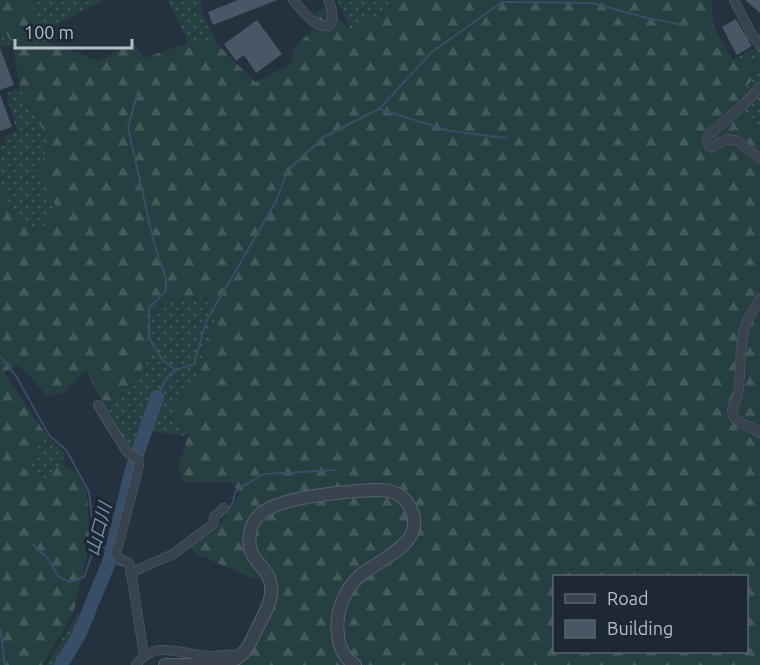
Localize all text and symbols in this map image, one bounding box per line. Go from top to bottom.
scale bar [15,12,132,50]
text: 100 m [24,22,74,42]
water label: 山口川 [81,498,115,558]
legend [553,575,748,653]
text: Road [607,588,649,608]
text: Building [607,618,673,638]

